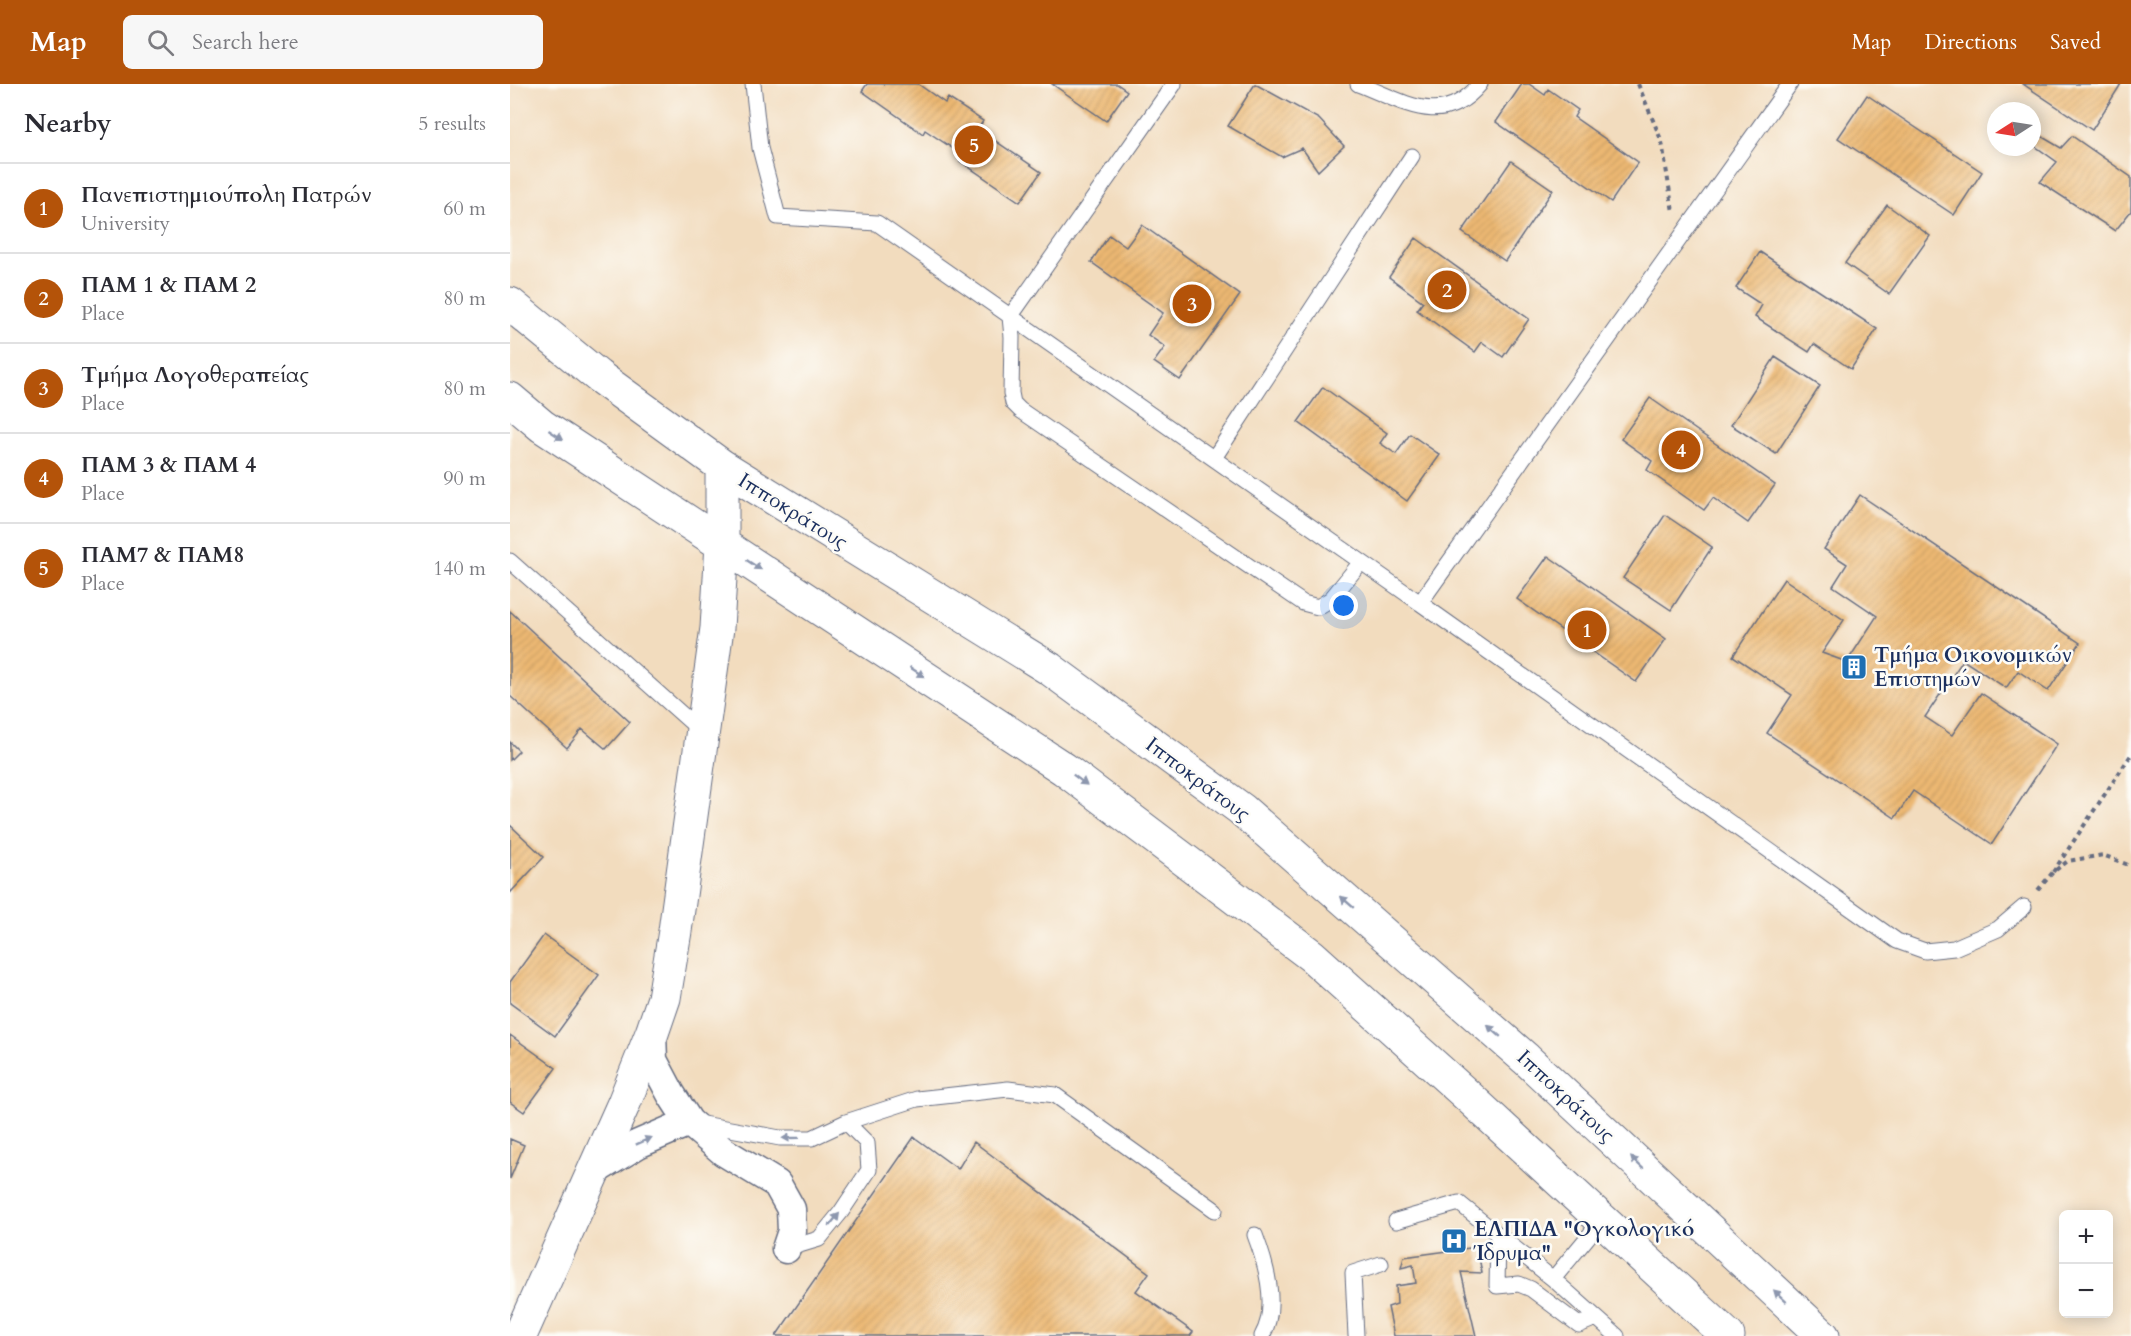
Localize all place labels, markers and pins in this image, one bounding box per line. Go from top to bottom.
pin: 5 [954,122,994,168]
pin: 2 [1428,268,1466,312]
pin: 3 [1172,282,1212,326]
pin: 4 [1662,428,1700,472]
pin: 1 [1568,608,1606,652]
place label: Τμήμα Οικονομικών Επιστημών [1874,641,2072,694]
building icon: Τμήμα Οικονομικών Επιστημών [1839,652,1869,682]
place label: ΕΛΠΙΔΑ "Ογκολογικό Ίδρυμα" [1473,1215,1694,1268]
hospital icon: ΕΛΠΙΔΑ "Ογκολογικό Ίδρυμα" [1439,1226,1469,1256]

